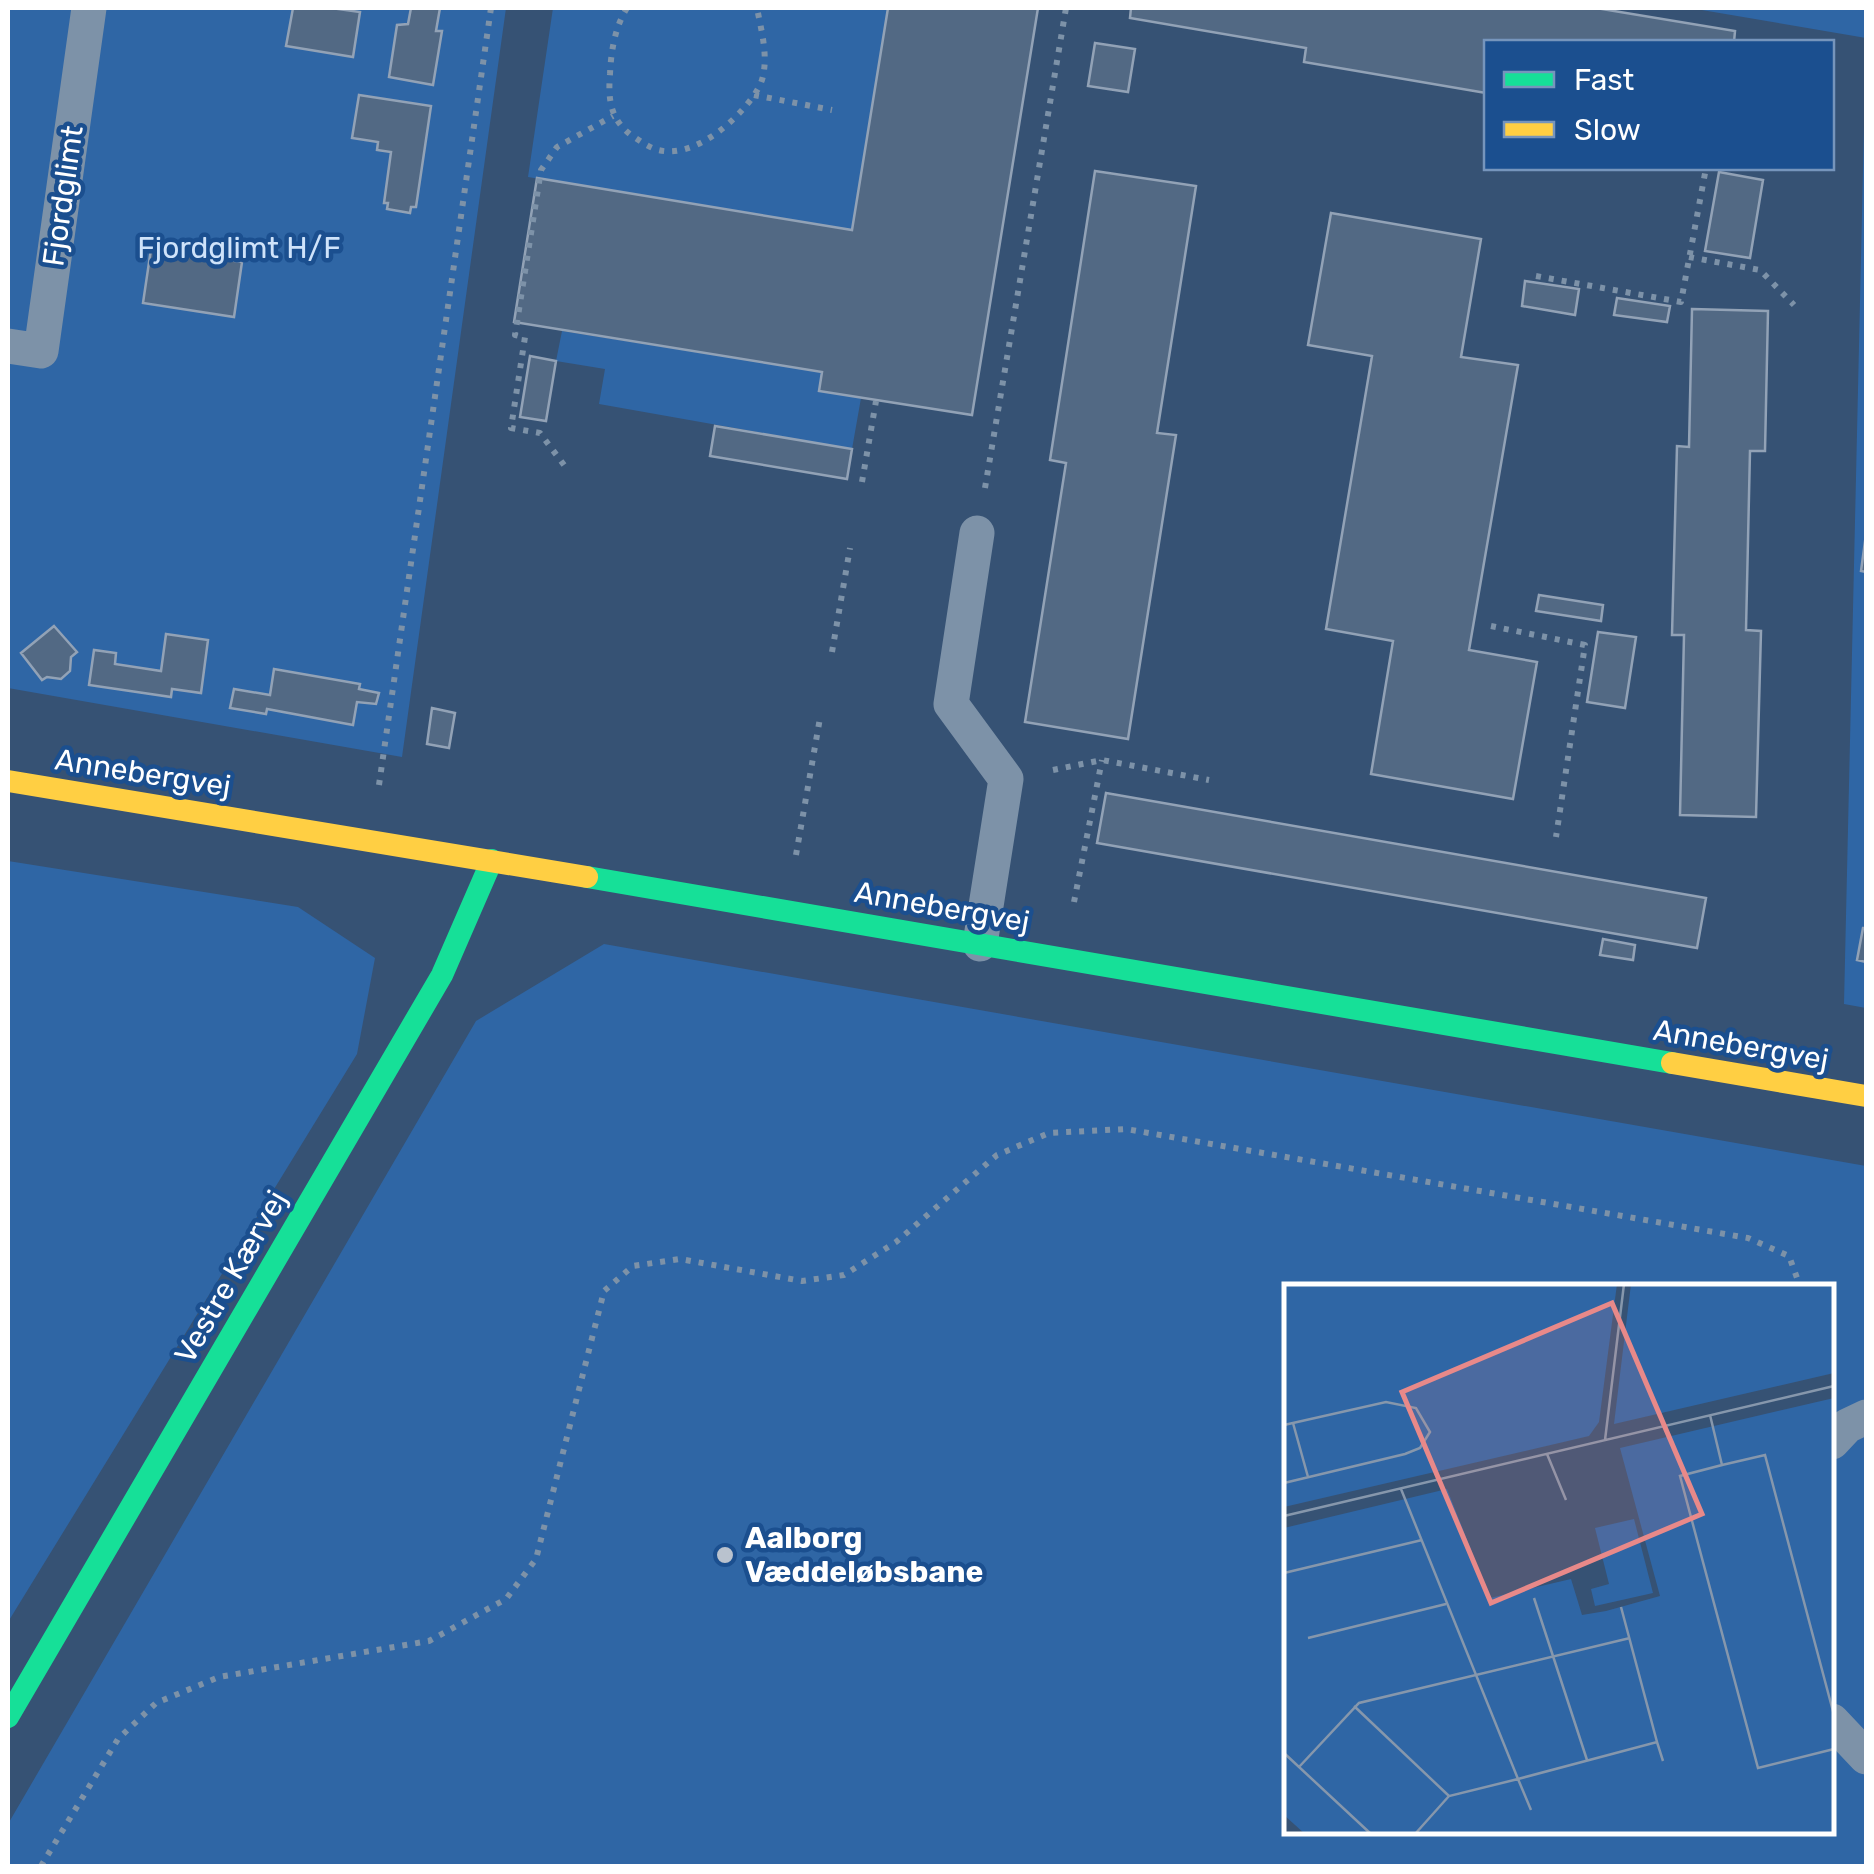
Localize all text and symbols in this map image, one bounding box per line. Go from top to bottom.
legend [1484,40,1834,170]
text: Fast [1574,62,1634,98]
text: Slow [1574,112,1641,148]
street label: Fjordglimt [35,123,91,269]
park label: Fjordglimt H/F [137,230,341,266]
street label: Annebergvej [53,741,233,805]
street label: Annebergvej [852,874,1032,940]
street label: Annebergvej [1651,1012,1831,1078]
street label: Vestre Kærvej [167,1184,295,1370]
inset map [1284,1284,1834,1834]
place label: Aalborg Væddeløbsbane [745,1520,983,1590]
marker: Aalborg Væddeløbsbane [714,1544,736,1566]

